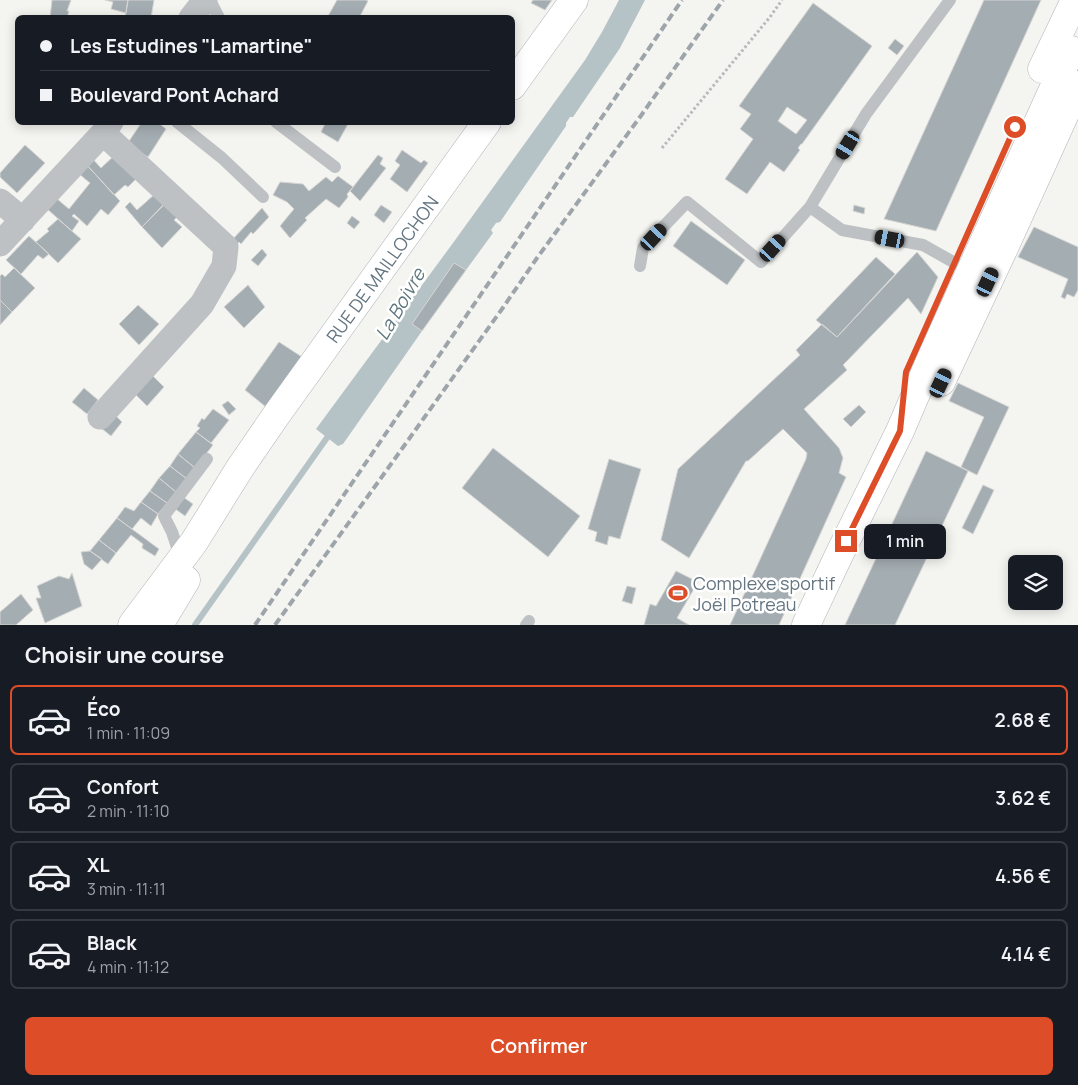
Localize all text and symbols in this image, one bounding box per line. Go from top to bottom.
text: Les Estudines "Lamartine" [70,33,313,59]
text: Boulevard Pont Achard [70,82,279,108]
route start [1004,116,1026,138]
car [833,128,862,162]
street label: RUE DE MAILLOCHON [321,191,443,347]
car [638,221,669,253]
car [873,229,906,249]
car [757,232,788,264]
water label: La Boivre [369,262,432,345]
car [974,265,1001,299]
car [927,366,954,400]
callout: 1 min [864,524,946,558]
route end [835,530,857,552]
text: 1 min [886,530,924,552]
map controls [1008,555,1063,610]
button: layers [1008,555,1063,610]
place label: Complexe sportif Joël Potreau [693,571,836,616]
sports icon: Complexe sportif Joël Potreau [667,582,689,604]
text: Choisir une course [25,640,224,670]
text: Éco [87,696,121,722]
icon: car [27,698,72,743]
text: 2.68 € [995,707,1051,733]
text: 1 min · 11:09 [87,722,170,744]
text: Confort [87,774,159,800]
icon: car [27,776,72,821]
text: 3.62 € [995,785,1051,811]
text: 2 min · 11:10 [87,800,169,822]
text: XL [87,852,110,878]
icon: car [27,854,72,899]
text: 4.56 € [995,863,1051,889]
text: 3 min · 11:11 [87,878,166,900]
text: Black [87,930,136,956]
icon: car [27,932,72,977]
text: 4.14 € [1001,941,1051,967]
text: 4 min · 11:12 [87,956,169,978]
button: Confirmer [25,1017,1053,1075]

